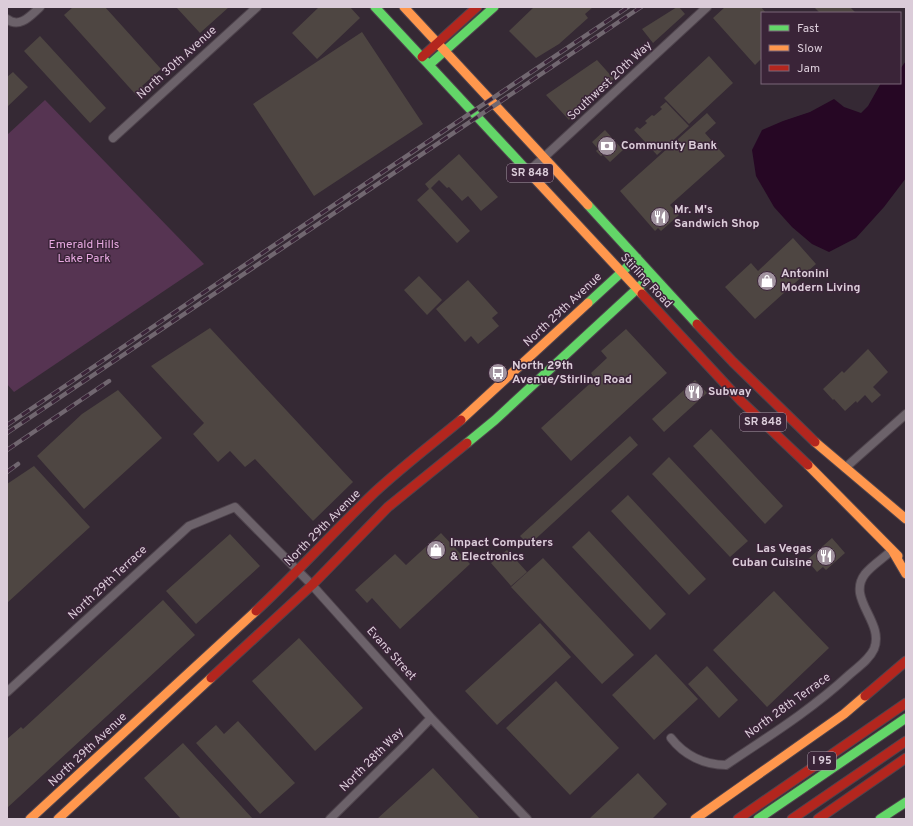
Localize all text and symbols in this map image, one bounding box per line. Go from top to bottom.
legend [761,12,901,84]
text: Fast [797,21,819,37]
street label: North 30th Avenue [134,23,220,103]
street label: Southwest 20th Way [564,38,656,124]
text: Slow [797,41,823,57]
text: Jam [797,61,820,77]
bank icon: Community Bank [596,135,618,157]
place label: Community Bank [621,138,718,154]
road number: SR 848 [507,164,553,182]
place label: Mr. M's Sandwich Shop [674,202,759,232]
restaurant icon: Mr. M's Sandwich Shop [649,206,671,228]
park label: Emerald Hills Lake Park [49,237,119,267]
street label: Stirling Road [616,250,676,312]
place label: Antonini Modern Living [781,266,861,296]
street label: North 29th Avenue [520,269,606,351]
shop icon: Antonini Modern Living [756,270,778,292]
place label: North 29th Avenue/Stirling Road [512,358,632,388]
bus stop icon: North 29th Avenue/Stirling Road [487,362,509,384]
restaurant icon: Subway [683,381,705,403]
place label: Subway [708,384,752,400]
road number: SR 848 [740,413,786,431]
street label: North 29th Avenue [281,486,365,570]
place label: Impact Computers & Electronics [450,535,553,565]
shop icon: Impact Computers & Electronics [425,539,447,561]
place label: Las Vegas Cuban Cuisine [732,541,812,571]
street label: North 29th Terrace [65,542,151,624]
restaurant icon: Las Vegas Cuban Cuisine [815,545,837,567]
street label: Evans Street [363,624,419,684]
street label: North 28th Terrace [742,669,834,743]
street label: North 29th Avenue [45,709,131,791]
street label: North 28th Way [337,725,407,795]
road number: I 95 [808,752,836,770]

